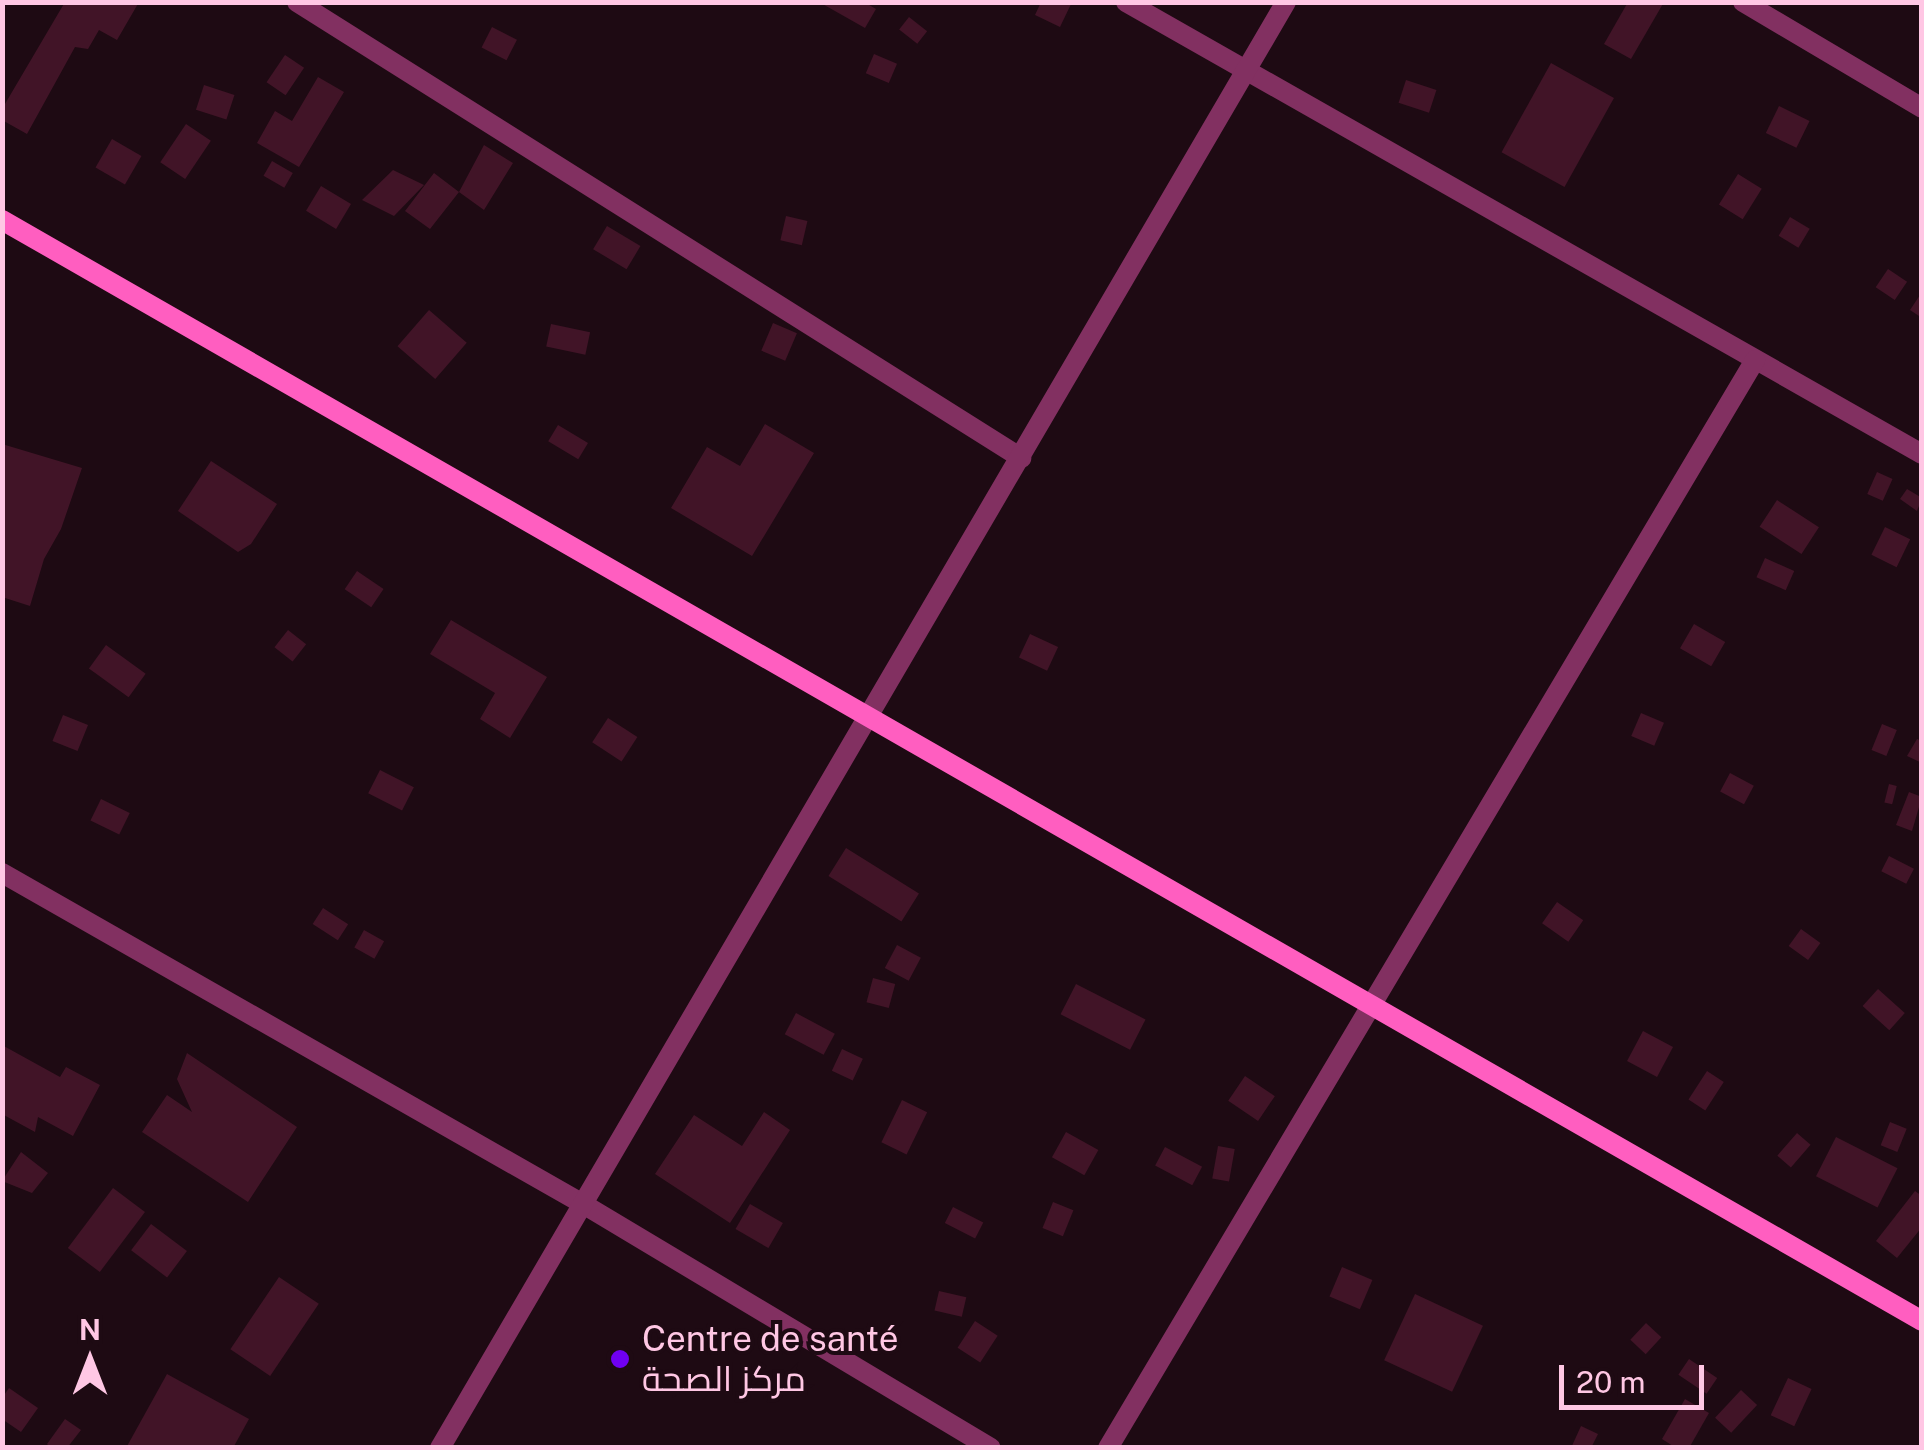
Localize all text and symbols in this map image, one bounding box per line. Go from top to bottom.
north arrow [40,1310,140,1410]
text: N [79,1313,101,1346]
place label: Centre de santé مركز الصحة [642,1318,899,1400]
scale bar [1564,1345,1709,1407]
marker: Centre de santé مركز الصحة [607,1346,633,1372]
text: 20 m [1576,1364,1645,1400]

